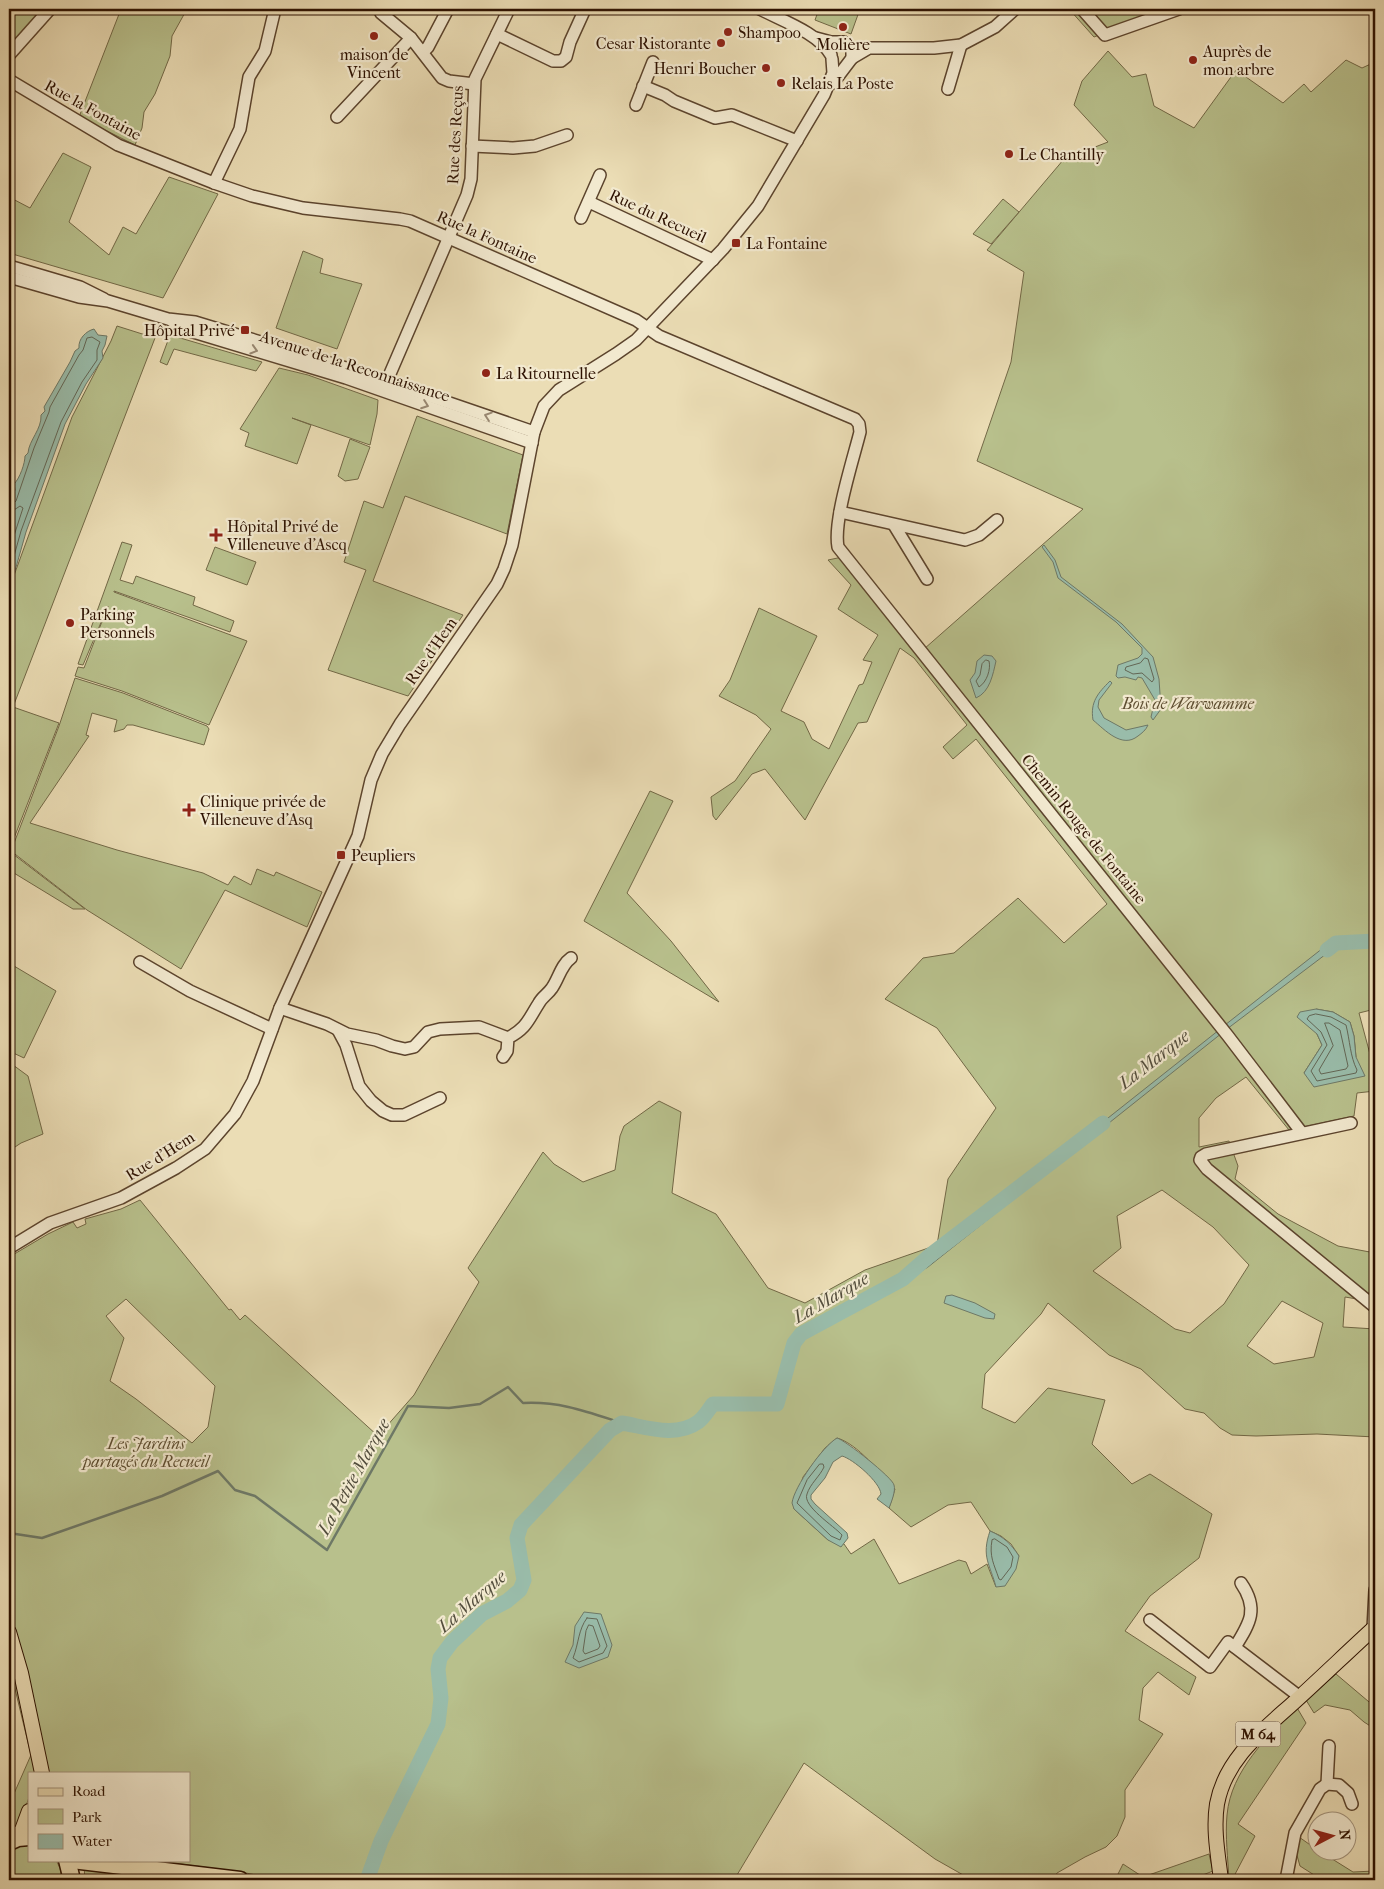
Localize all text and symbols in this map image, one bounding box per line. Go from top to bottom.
marker: Molière [837,21,849,33]
place label: Shampoo [738,23,801,42]
marker: Shampoo [722,26,734,38]
marker: maison de Vincent [368,30,380,42]
place label: Cesar Ristorante [596,34,711,53]
place label: Molière [816,35,870,54]
marker: Cesar Ristorante [715,37,727,49]
place label: Auprès de mon arbre [1202,42,1274,79]
place label: maison de Vincent [340,45,408,82]
marker: Auprès de mon arbre [1187,54,1199,66]
place label: Henri Boucher [653,59,756,78]
marker: Henri Boucher [760,62,772,74]
place label: Relais La Poste [791,74,894,93]
street label: Rue la Fontaine [41,76,145,144]
marker: Relais La Poste [775,77,787,89]
street label: Rue des Reçus [443,85,467,185]
place label: Le Chantilly [1019,145,1104,164]
marker: Le Chantilly [1003,148,1015,160]
street label: Rue du Recueil [606,185,710,247]
street label: Rue la Fontaine [434,206,540,268]
place label: La Fontaine [746,234,827,253]
marker: La Fontaine [730,237,742,249]
place label: Hôpital Privé [144,321,235,340]
marker: Hôpital Privé [239,324,251,336]
street label: Avenue de la Reconnaissance [257,326,453,406]
one-way arrow [249,345,257,355]
place label: La Ritournelle [496,364,596,383]
marker: La Ritournelle [480,367,492,379]
one-way arrow [420,399,429,409]
one-way arrow [484,412,492,422]
place label: Hôpital Privé de Villeneuve d'Ascq [226,517,348,554]
marker: Hôpital Privé de Villeneuve d'Ascq [209,528,223,542]
place label: Parking Personnels [80,605,155,642]
street label: Rue d'Hem [401,613,461,688]
marker: Parking Personnels [64,617,76,629]
park label: Bois de Warwamme [1121,694,1254,713]
street label: Chemin Rouge de Fontaine [1018,750,1150,908]
place label: Clinique privée de Villeneuve d'Asq [199,792,326,829]
marker: Clinique privée de Villeneuve d'Asq [182,803,196,817]
place label: Peupliers [351,846,416,865]
marker: Peupliers [335,849,347,861]
water label: La Marque [1113,1025,1194,1095]
street label: Rue d'Hem [122,1127,198,1185]
water label: La Marque [788,1268,873,1329]
water label: La Petite Marque [312,1414,395,1541]
park label: Les Jardins partagés du Recueil [80,1434,211,1471]
water label: La Marque [432,1566,511,1639]
road number: M 64 [1236,1722,1280,1746]
legend [28,1772,190,1862]
text: Road [72,1782,106,1800]
text: Park [72,1808,102,1826]
north arrow [1306,1812,1356,1862]
text: N [1335,1829,1353,1841]
text: Water [71,1832,112,1850]

